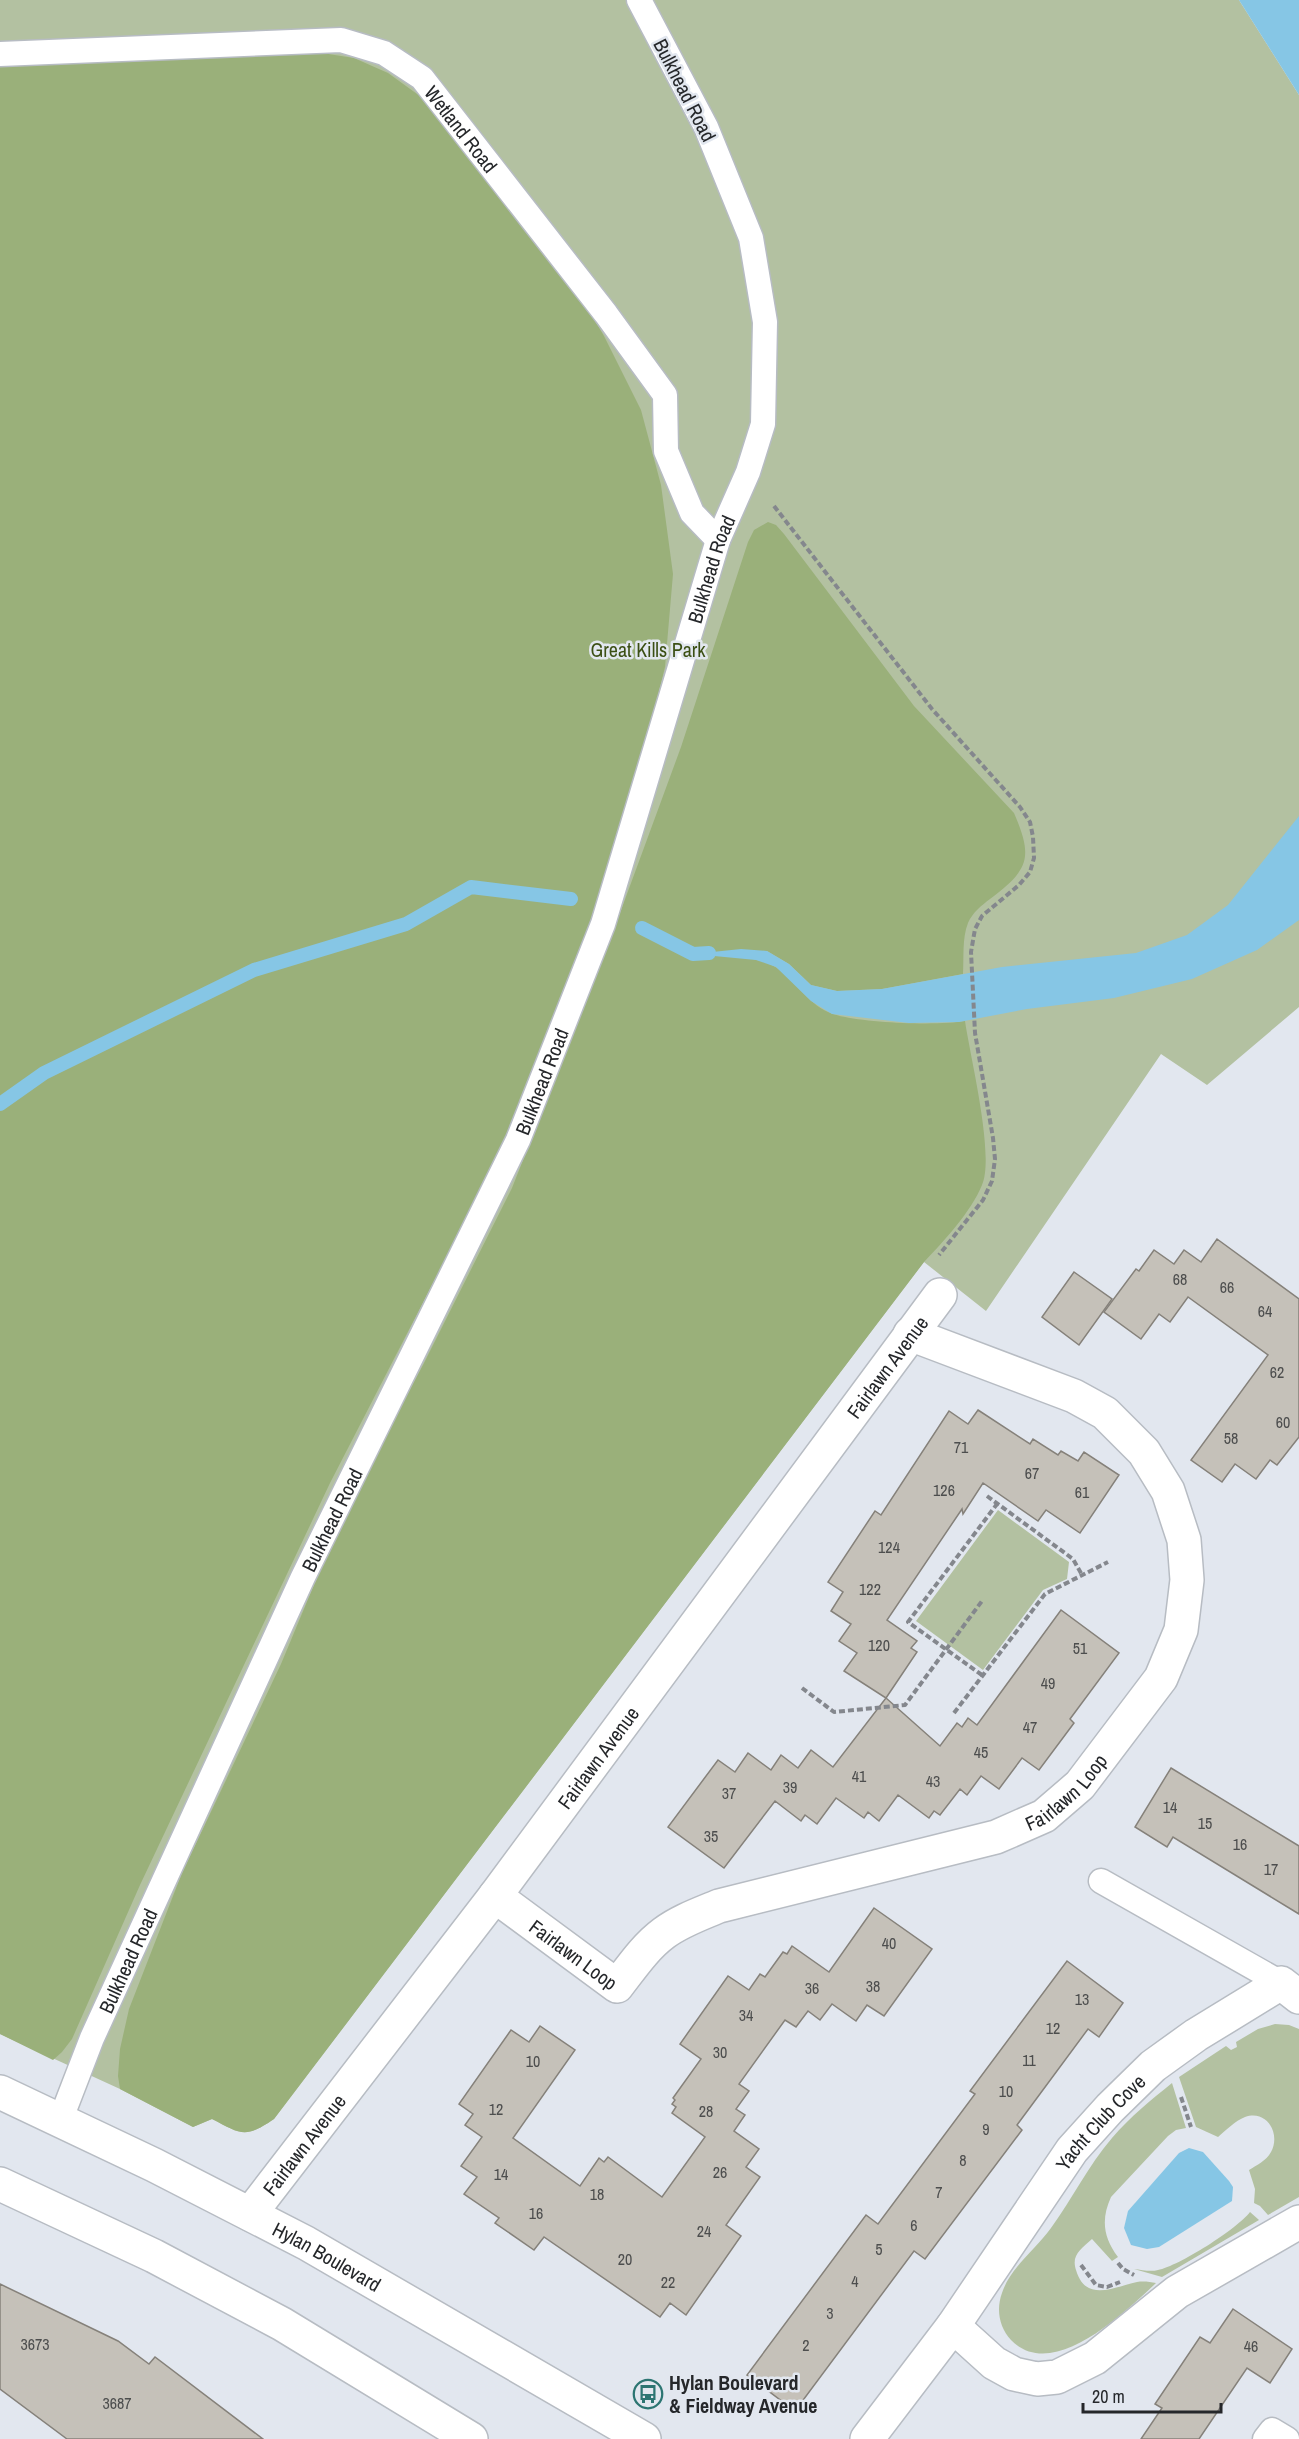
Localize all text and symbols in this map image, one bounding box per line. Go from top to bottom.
street label: Bulkhead Road [648,34,722,146]
street label: Wetland Road [419,80,504,178]
street label: Bulkhead Road [680,511,741,626]
park label: Great Kills Park [591,636,706,663]
street label: Bulkhead Road [508,1024,574,1138]
house number: 68 [1173,1268,1187,1290]
house number: 66 [1220,1276,1234,1298]
house number: 64 [1258,1300,1272,1322]
street label: Fairlawn Avenue [840,1310,934,1423]
house number: 62 [1270,1361,1284,1383]
house number: 60 [1276,1411,1290,1433]
house number: 58 [1224,1427,1238,1449]
house number: 71 [954,1436,969,1458]
house number: 67 [1025,1462,1039,1484]
street label: Bulkhead Road [294,1463,368,1576]
house number: 126 [933,1479,955,1501]
house number: 61 [1075,1481,1090,1503]
house number: 124 [878,1536,900,1558]
house number: 122 [859,1578,881,1600]
house number: 120 [868,1634,890,1656]
house number: 51 [1073,1637,1088,1659]
house number: 49 [1041,1672,1055,1694]
street label: Fairlawn Avenue [551,1701,645,1814]
house number: 47 [1023,1716,1037,1738]
house number: 45 [974,1741,988,1763]
street label: Fairlawn Loop [1021,1748,1113,1836]
house number: 41 [852,1765,867,1787]
house number: 43 [926,1770,940,1792]
house number: 39 [783,1776,797,1798]
house number: 37 [722,1782,736,1804]
house number: 14 [1163,1796,1177,1818]
house number: 15 [1198,1812,1212,1834]
house number: 35 [704,1825,718,1847]
house number: 16 [1233,1833,1247,1855]
house number: 17 [1264,1858,1278,1880]
street label: Bulkhead Road [92,1904,163,2017]
street label: Fairlawn Loop [524,1913,623,1996]
house number: 40 [882,1932,896,1954]
house number: 38 [866,1975,880,1997]
house number: 36 [805,1977,819,1999]
house number: 13 [1075,1988,1089,2010]
house number: 34 [739,2004,753,2026]
house number: 12 [1046,2017,1060,2039]
house number: 30 [713,2041,727,2063]
house number: 11 [1022,2049,1037,2071]
house number: 10 [526,2050,540,2072]
street label: Yacht Club Cove [1049,2068,1151,2175]
house number: 10 [999,2080,1013,2102]
street label: Fairlawn Avenue [256,2088,351,2201]
house number: 12 [489,2098,503,2120]
house number: 28 [699,2100,713,2122]
house number: 9 [982,2118,990,2140]
house number: 8 [959,2149,967,2171]
house number: 26 [713,2161,727,2183]
house number: 14 [494,2163,508,2185]
house number: 7 [935,2181,943,2203]
house number: 18 [590,2183,604,2205]
house number: 16 [529,2202,543,2224]
house number: 6 [910,2214,918,2236]
street label: Hylan Boulevard [268,2215,386,2297]
house number: 24 [697,2220,711,2242]
house number: 5 [875,2238,883,2260]
house number: 20 [618,2248,632,2270]
house number: 4 [851,2270,859,2292]
house number: 22 [661,2271,675,2293]
house number: 3 [826,2302,834,2324]
house number: 3673 [20,2333,50,2355]
house number: 2 [802,2334,810,2356]
house number: 46 [1244,2335,1258,2357]
place label: Hylan Boulevard & Fieldway Avenue [669,2369,817,2419]
scale bar [1083,2376,1221,2414]
bus stop icon: Hylan Boulevard & Fieldway Avenue [632,2378,664,2410]
text: 20 m [1092,2384,1125,2409]
house number: 3687 [102,2392,132,2414]

